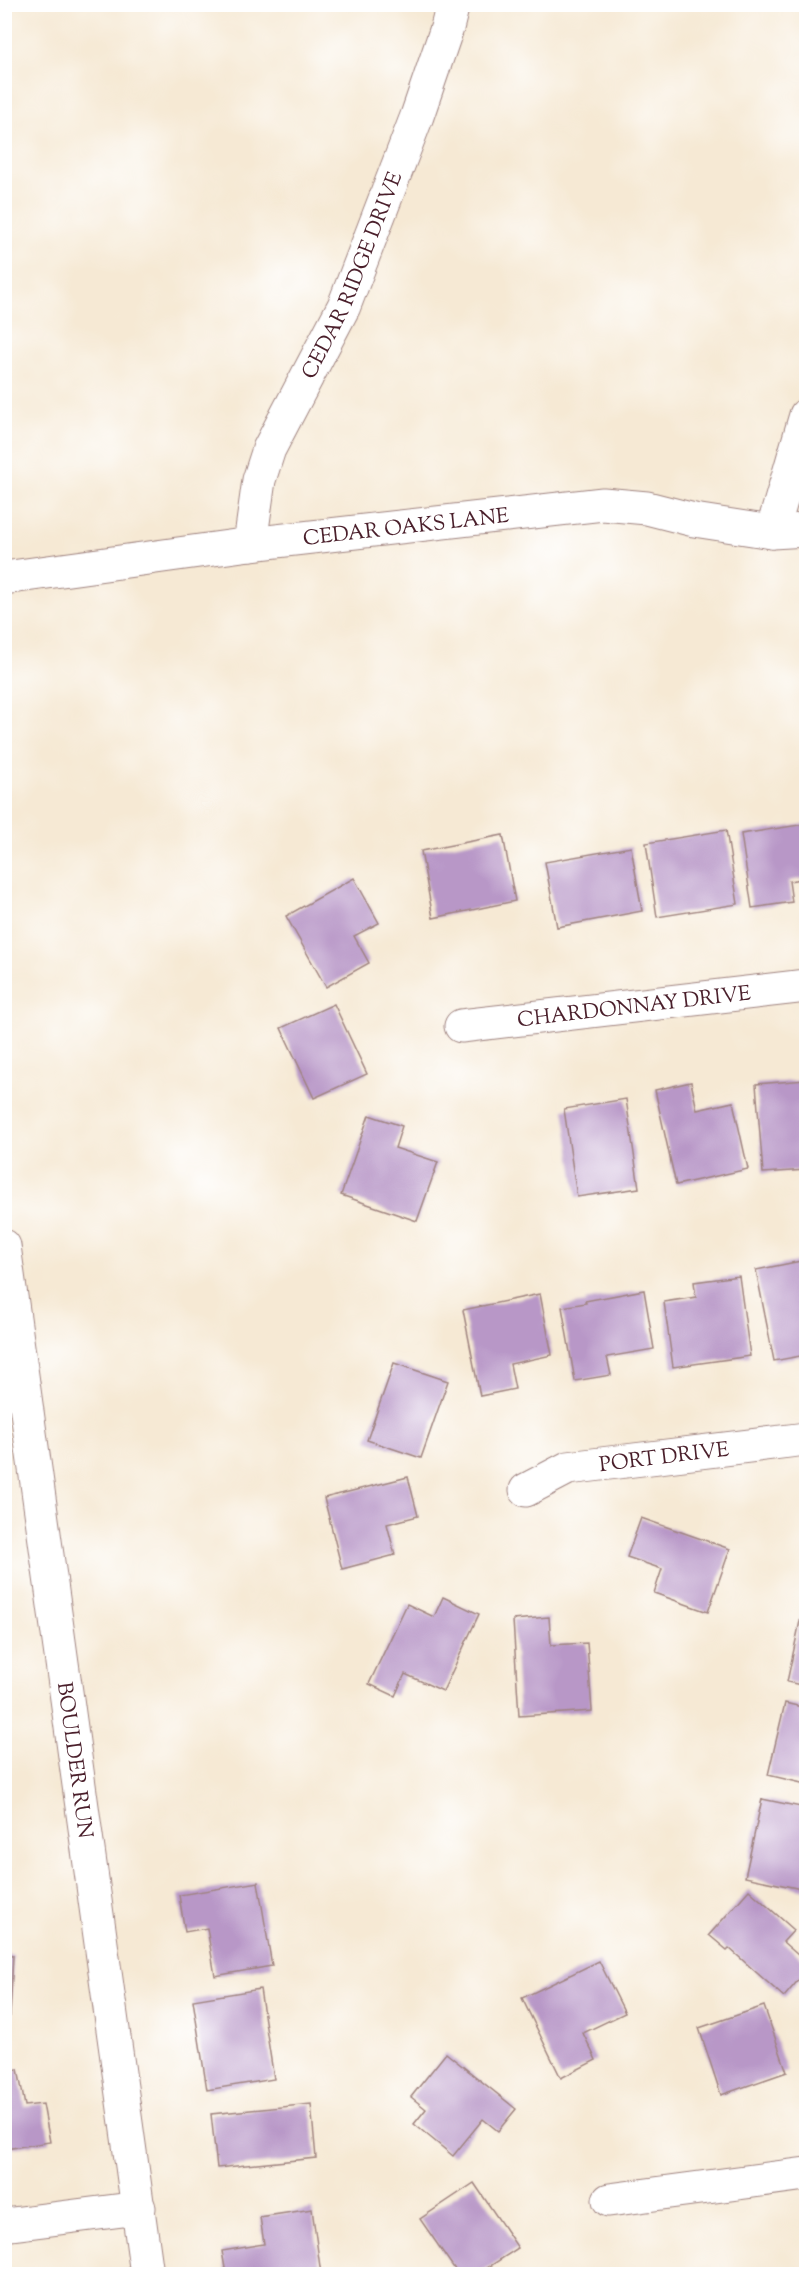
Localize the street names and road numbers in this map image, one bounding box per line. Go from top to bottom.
street label: CEDAR RIDGE DRIVE [295,168,411,385]
street label: CEDAR OAKS LANE [301,502,511,555]
street label: CHARDONNAY DRIVE [516,979,753,1036]
street label: PORT DRIVE [598,1435,731,1481]
street label: BOULDER RUN [48,1680,99,1841]

